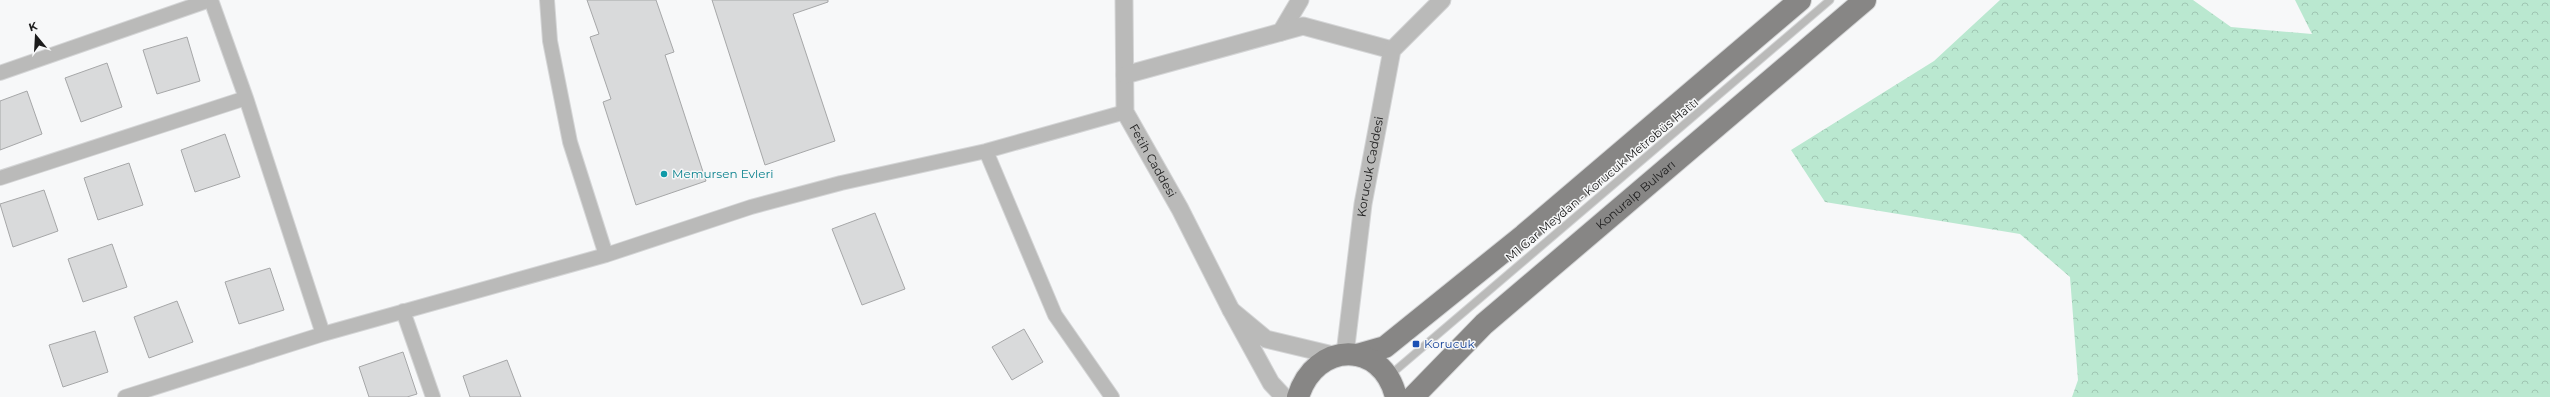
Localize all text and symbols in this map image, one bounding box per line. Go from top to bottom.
north arrow [16,16,56,56]
text: K [27,18,40,34]
street label: M1 Gar Meydan - Korucuk Metrobüs Hattı [1502,95,1701,265]
street label: Korucuk Caddesi [1353,115,1386,218]
street label: Fetih Caddesi [1126,121,1180,200]
street label: Konuralp Bulvarı [1593,157,1678,233]
place label: Memursen Evleri [672,166,773,181]
marker: Memursen Evleri [659,169,669,179]
place label: Korucuk [1424,336,1475,351]
marker: Korucuk [1411,339,1421,349]

